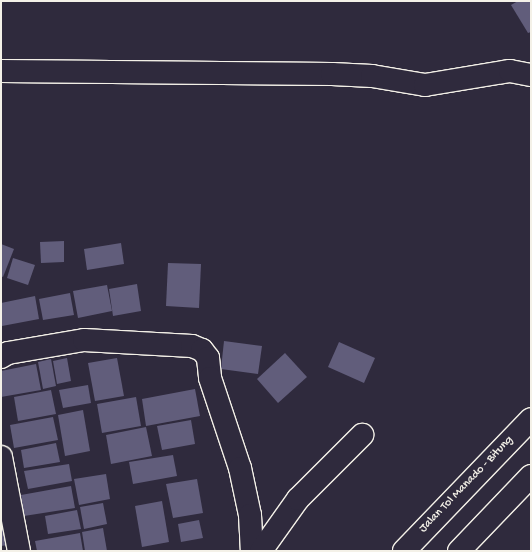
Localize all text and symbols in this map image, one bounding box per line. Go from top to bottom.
street label: Jalan Tol Manado - Bitung [417,434,517,536]

